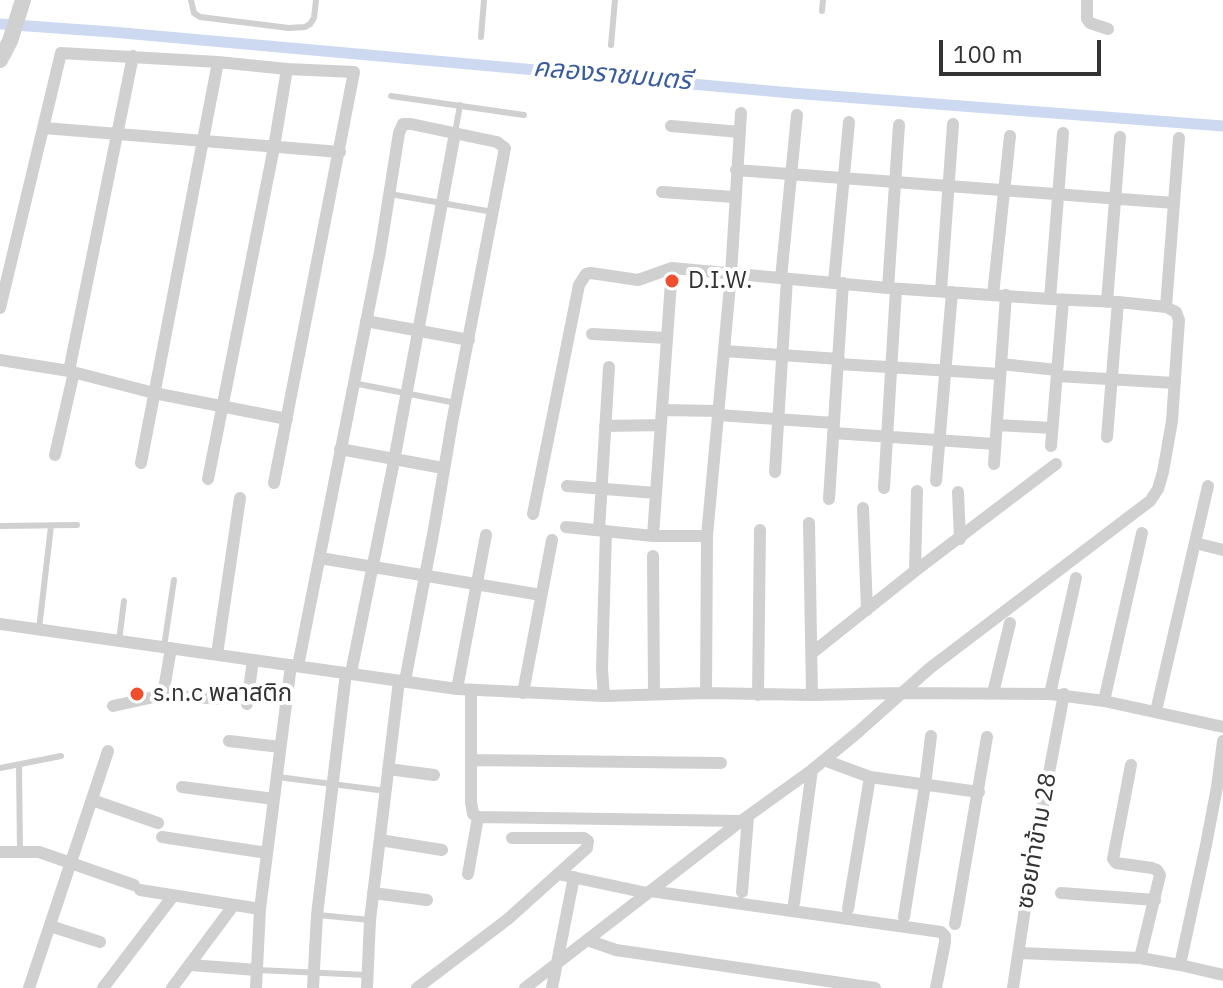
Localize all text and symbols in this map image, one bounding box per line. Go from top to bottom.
scale bar [943,24,1105,74]
text: 100 m [953,38,1023,70]
water label: คลองราชมนตรี [532,53,692,97]
place label: D.I.W. [688,267,753,295]
marker: D.I.W. [663,272,681,290]
place label: s.n.c พลาสติก [153,680,292,708]
marker: s.n.c พลาสติก [128,685,146,703]
street label: ซอยท่าข้าม 28 [1011,771,1063,911]

